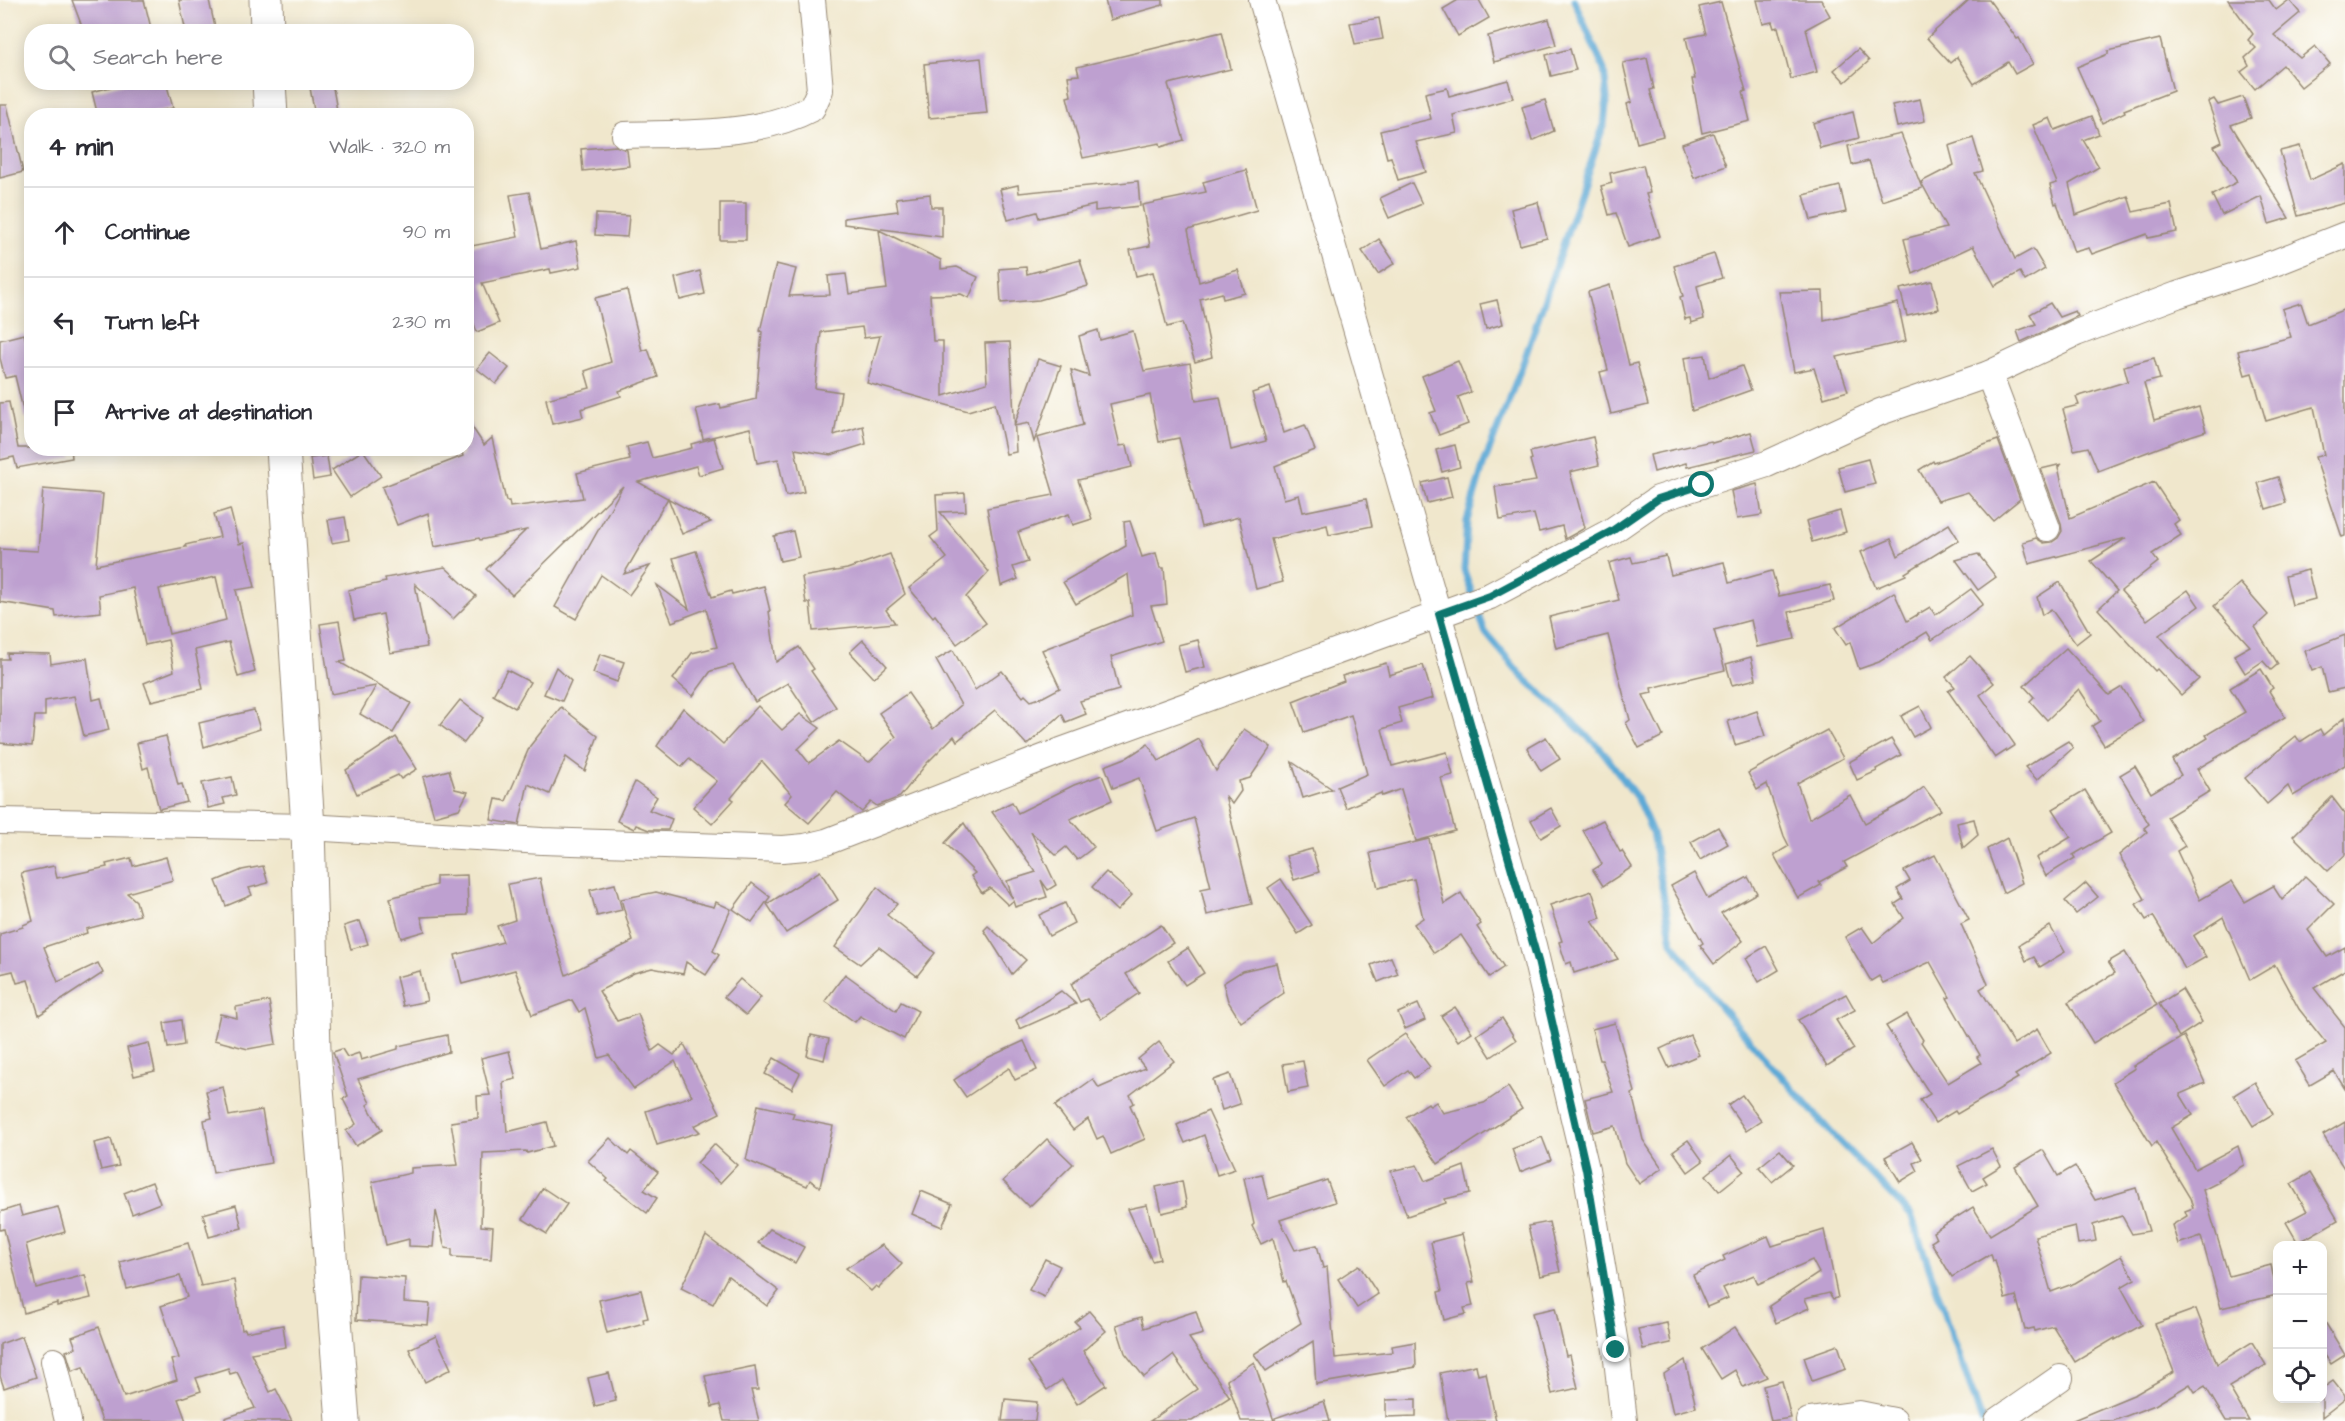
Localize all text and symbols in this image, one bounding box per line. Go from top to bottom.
search box [24,24,474,90]
icon: search [45,41,78,74]
text: Search here [93,42,223,73]
text: 4 min [48,129,113,165]
text: Walk · 320 m [329,133,450,161]
icon: ahead [48,216,81,249]
text: Continue [105,217,190,248]
text: 90 m [402,218,450,246]
icon: left [48,306,81,339]
text: Turn left [105,307,199,338]
text: 230 m [392,308,450,336]
icon: arrive [48,396,81,429]
text: Arrive at destination [105,397,312,428]
route start [1688,471,1714,497]
map controls [2273,1241,2327,1403]
button: + [2273,1241,2327,1295]
button: − [2273,1295,2327,1349]
route end [1602,1336,1628,1362]
button: locate [2273,1349,2327,1403]

